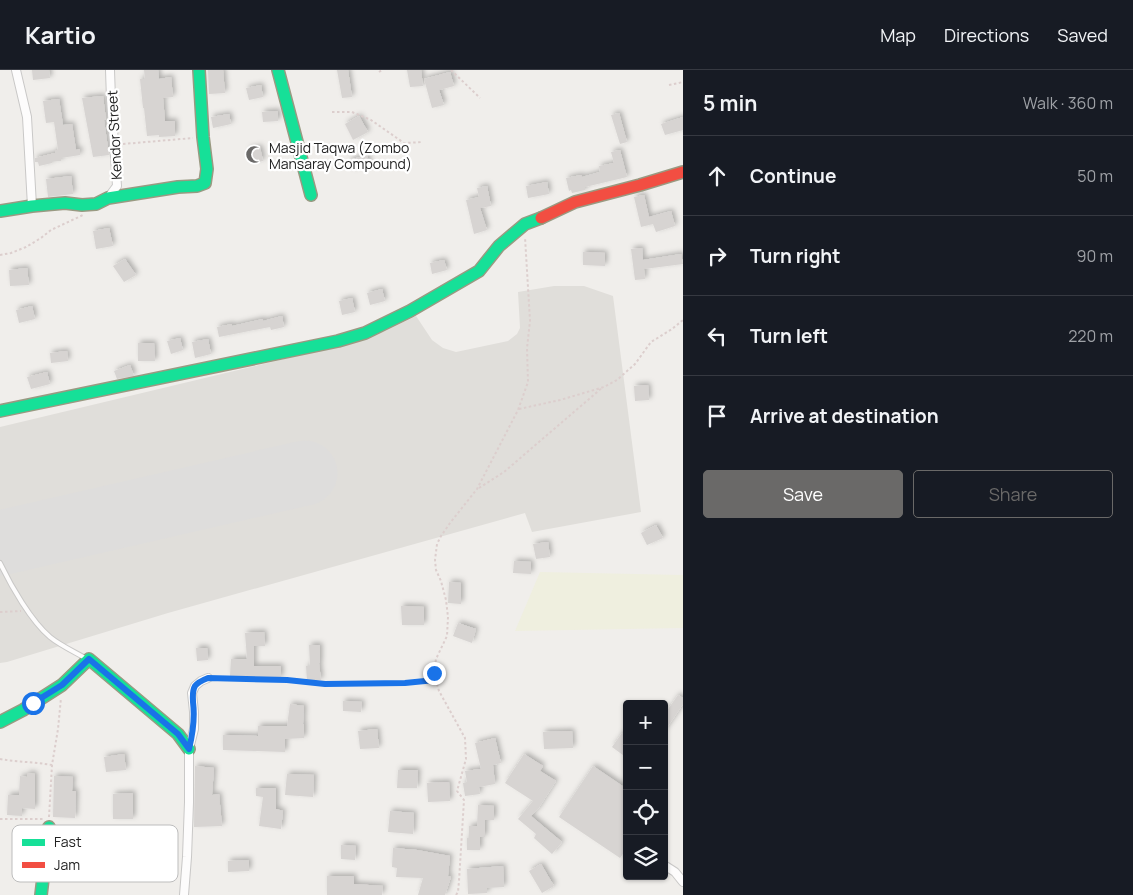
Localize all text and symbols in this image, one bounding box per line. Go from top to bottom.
text: Kartio [25,18,96,51]
text: Map [880,23,916,47]
text: Directions [944,23,1029,47]
text: Saved [1057,23,1108,47]
street label: Kendor Street [102,89,126,180]
text: 5 min [703,89,757,117]
text: Walk · 360 m [1023,92,1113,114]
place label: Masjid Taqwa (Zombo Mansaray Compound) [269,138,412,173]
mosque icon: Masjid Taqwa (Zombo Mansaray Compound) [245,145,265,165]
icon: ahead [703,162,731,190]
text: Continue [750,163,836,189]
text: 50 m [1077,165,1113,187]
icon: right [703,242,731,270]
text: Turn right [750,243,840,269]
text: 90 m [1077,245,1113,267]
icon: left [703,322,731,350]
text: Turn left [750,323,828,349]
text: 220 m [1068,325,1113,347]
icon: arrive [703,402,731,430]
text: Arrive at destination [750,403,939,429]
button: Save [703,470,903,518]
button: Share [913,470,1113,518]
route end [423,662,446,685]
route start [22,692,45,715]
map controls [623,700,668,880]
button: + [623,700,668,745]
button: − [623,745,668,790]
button: locate [623,790,668,835]
legend [12,825,178,882]
text: Fast [54,832,82,851]
button: layers [623,835,668,880]
text: Jam [54,855,80,874]

